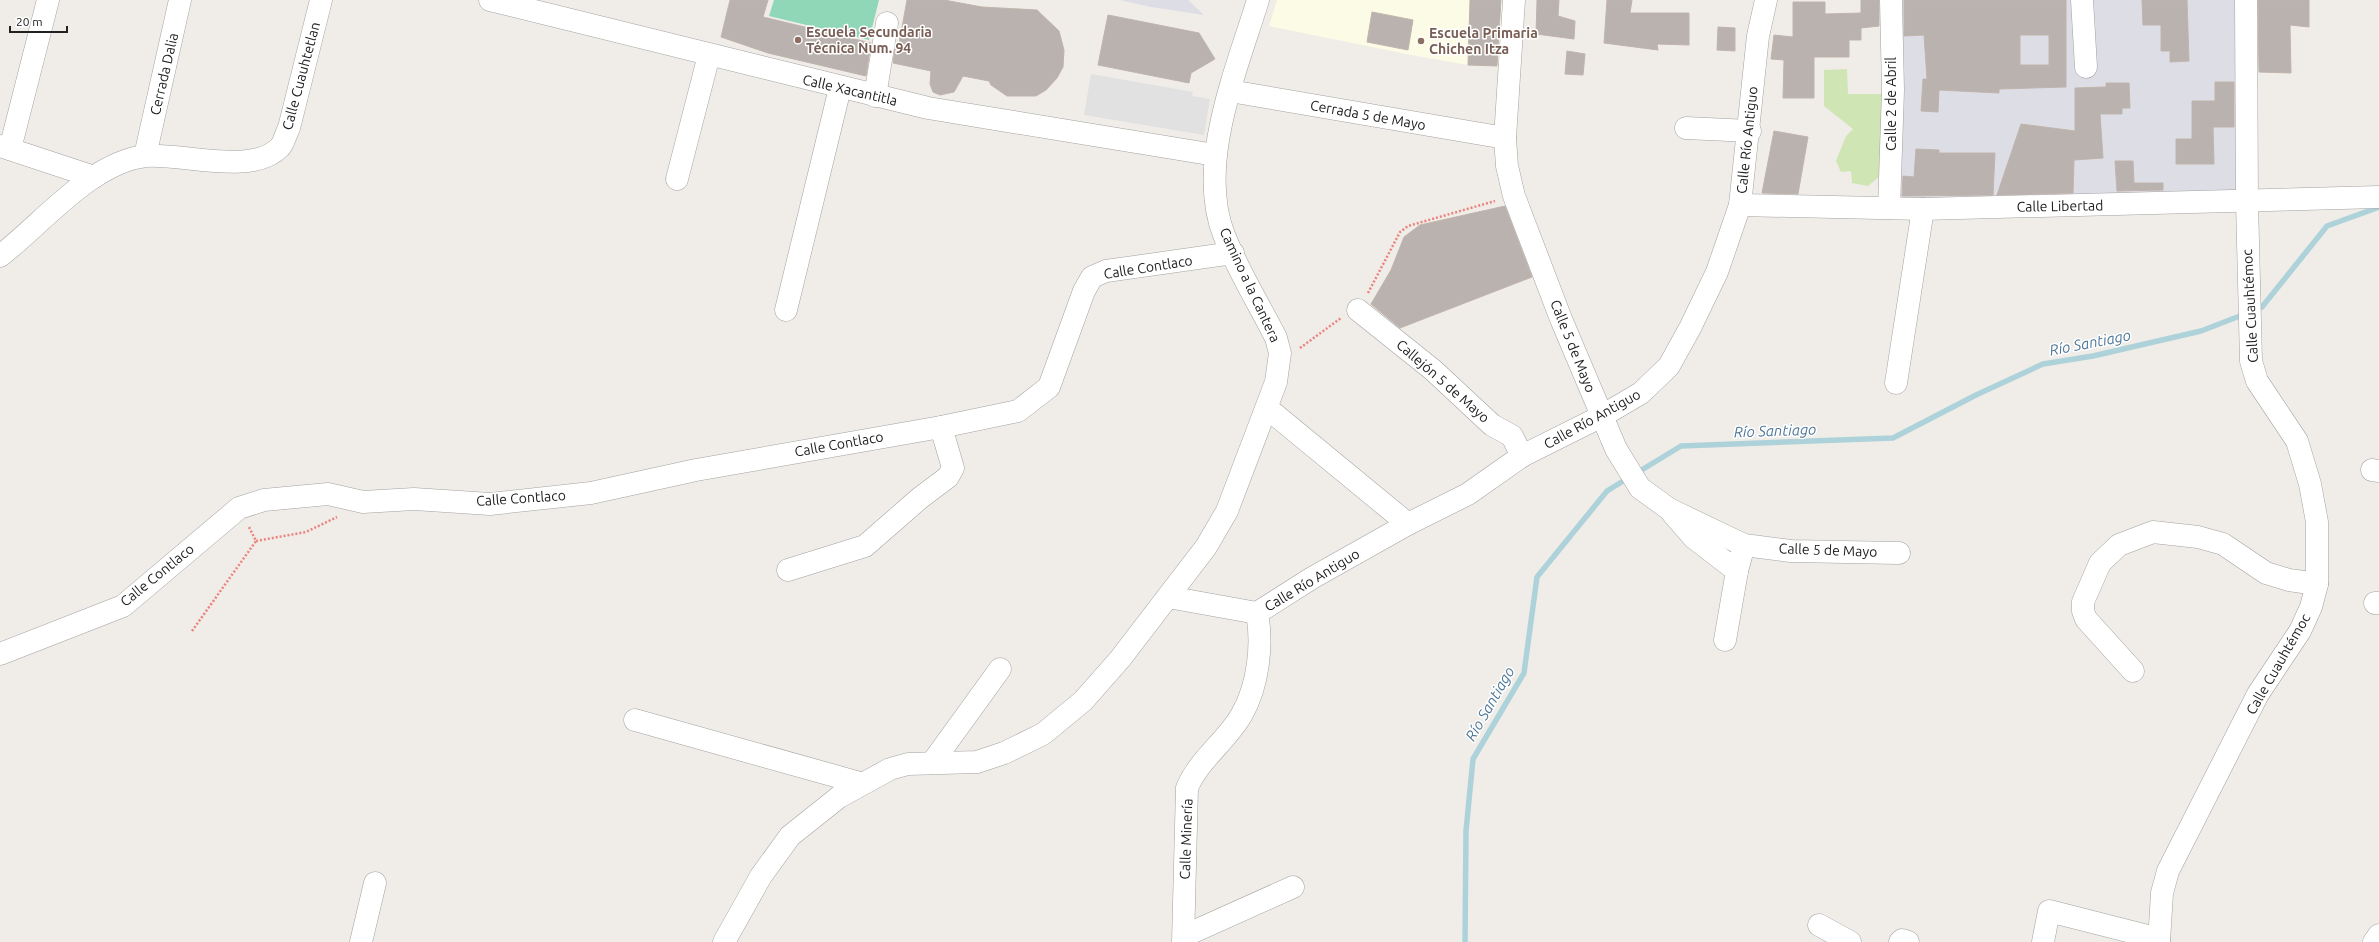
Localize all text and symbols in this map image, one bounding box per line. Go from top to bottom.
scale bar [10,8,67,34]
text: 20 m [16,15,43,28]
street label: Calle Cuauhtetlan [279,20,323,132]
place label: Escuela Secundaria Técnica Num. 94 [806,24,932,56]
place label: Escuela Primaria Chichen Itza [1429,25,1538,57]
street label: Cerrada Dalia [147,31,181,117]
marker: Escuela Secundaria Técnica Num. 94 [793,35,803,45]
marker: Escuela Primaria Chichen Itza [1416,36,1426,46]
street label: Calle 2 de Abril [1883,57,1899,151]
street label: Calle Xacantitla [801,71,899,109]
street label: Calle Río Antiguo [1733,86,1761,194]
street label: Cerrada 5 de Mayo [1309,97,1427,133]
street label: Calle Libertad [2017,197,2103,215]
street label: Camino a la Cantera [1216,225,1284,345]
street label: Calle Cuauhtémoc [2239,248,2261,363]
street label: Calle Contlaco [1102,252,1194,282]
street label: Calle 5 de Mayo [1547,297,1599,395]
water label: Río Santiago [2048,326,2132,359]
street label: Callejón 5 de Mayo [1393,336,1493,426]
street label: Calle Río Antiguo [1541,386,1643,452]
water label: Río Santiago [1733,421,1817,440]
street label: Calle Contlaco [793,428,885,460]
street label: Calle Contlaco [476,487,566,509]
street label: Calle 5 de Mayo [1778,540,1878,560]
street label: Calle Contlaco [117,541,197,609]
street label: Calle Río Antiguo [1262,545,1362,615]
street label: Calle Cuauhtémoc [2243,610,2314,717]
water label: Río Santiago [1462,664,1518,744]
street label: Calle Minería [1177,798,1195,880]

